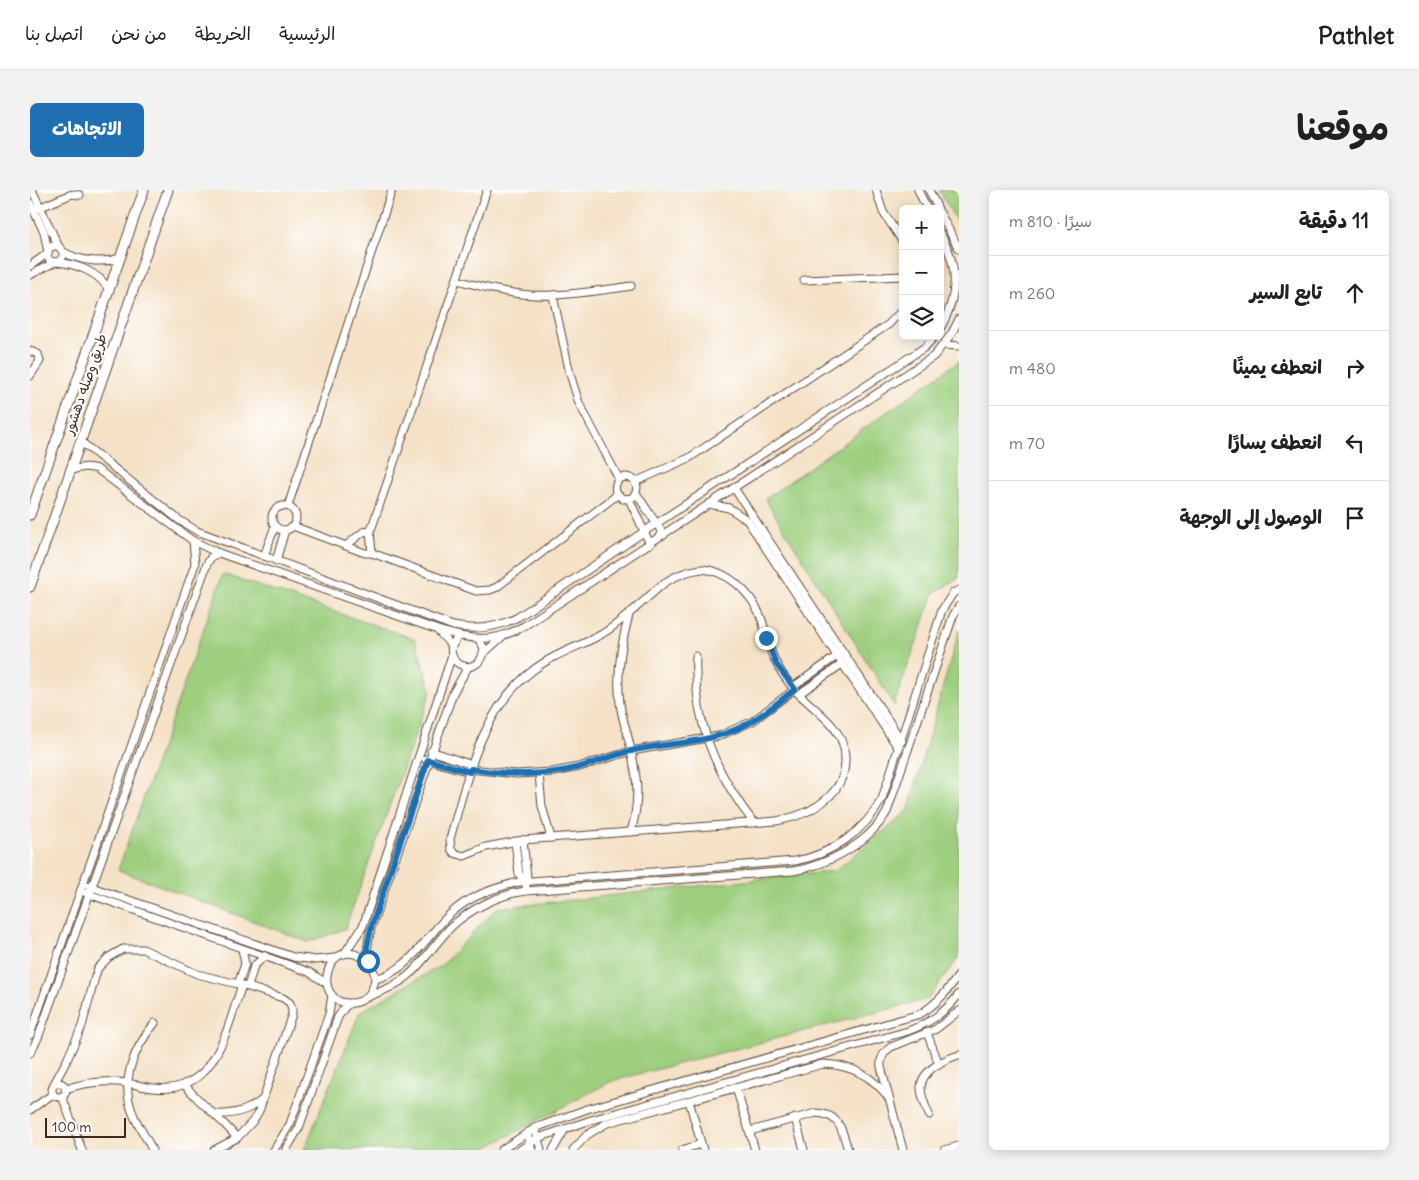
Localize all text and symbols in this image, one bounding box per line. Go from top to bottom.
text: Pathlet [1318,20,1394,50]
text: اتصل بنا [25,22,83,45]
text: من نحن [111,22,167,45]
text: الخريطة [195,22,251,45]
text: الرئيسية [279,22,336,45]
button: الاتجاهات [30,103,144,157]
text: موقعنا [1296,105,1389,149]
map controls [899,205,944,340]
button: + [899,205,944,250]
text: 11 دقيقة [1299,207,1369,234]
text: سيرًا · 810 m [1009,211,1092,231]
button: − [899,250,944,295]
icon: ahead [1341,279,1369,307]
text: تابع السير [1250,280,1322,304]
text: 260 m [1009,283,1055,303]
button: layers [899,295,944,340]
street label: طريق وصله دهشور [59,331,112,438]
icon: right [1341,354,1369,382]
text: انعطف يمينًا [1233,355,1322,379]
text: 480 m [1009,358,1056,378]
icon: left [1341,429,1369,457]
text: انعطف يسارًا [1228,430,1322,454]
text: 70 m [1009,433,1045,453]
icon: arrive [1341,504,1369,532]
text: الوصول إلى الوجهة [1179,505,1322,529]
route end [755,627,778,650]
route start [357,950,380,973]
scale bar [45,1115,126,1138]
text: 100 m [52,1118,92,1136]

